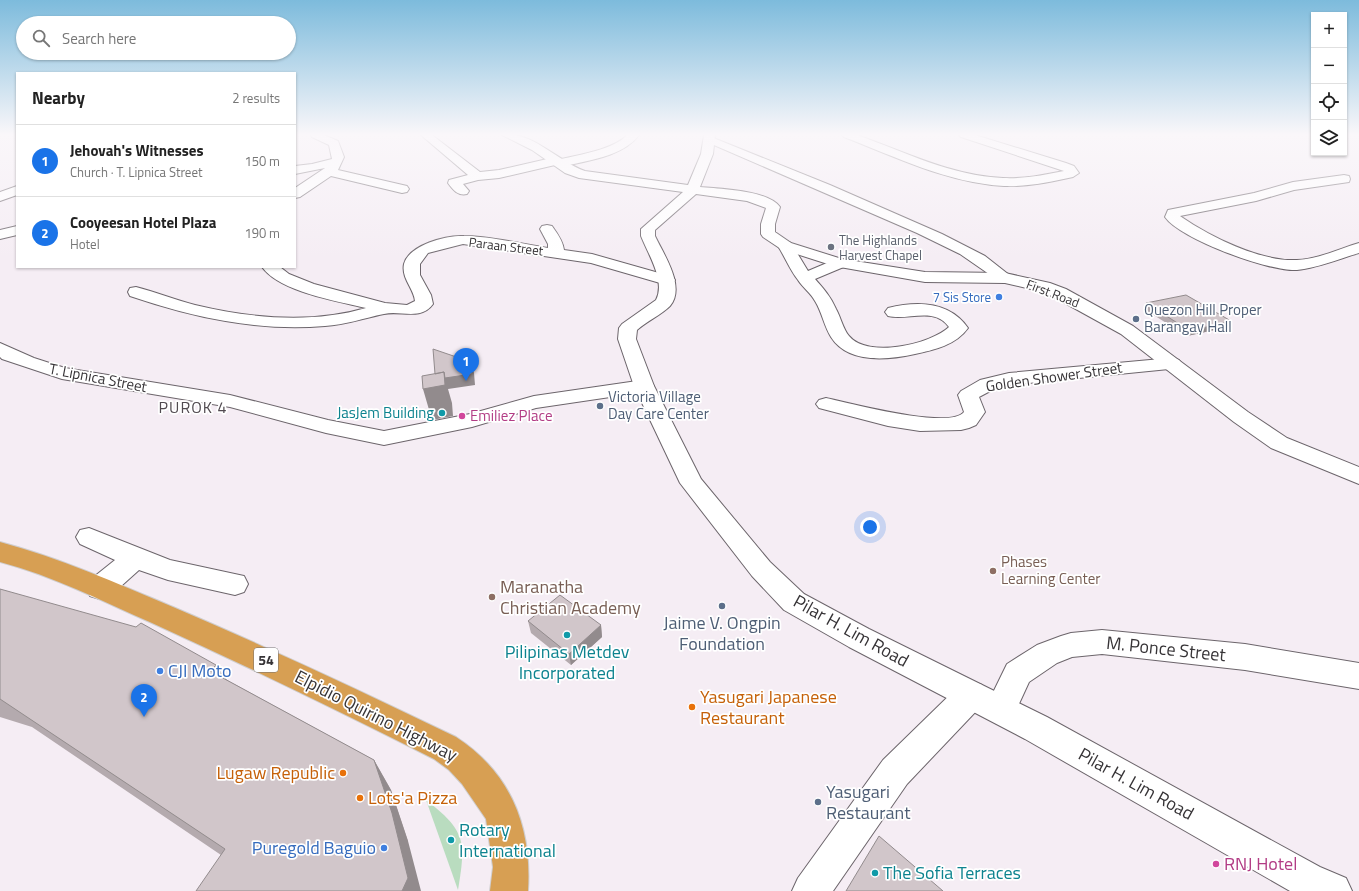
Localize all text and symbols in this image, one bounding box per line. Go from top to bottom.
map controls [1311,12,1347,156]
button: + [1311,12,1347,48]
search box [16,16,296,60]
icon: search [30,27,52,49]
text: Search here [62,27,136,50]
button: − [1311,48,1347,84]
button: locate [1311,84,1347,120]
text: Nearby [32,85,85,111]
text: 2 results [232,88,280,108]
button: layers [1311,120,1347,156]
text: Jehovah's Witnesses [70,139,204,162]
text: 1 [41,151,49,171]
text: 150 m [244,151,280,171]
text: Church · T. Lipnica Street [70,162,203,182]
text: Cooyeesan Hotel Plaza [70,211,216,234]
text: 2 [41,223,49,243]
text: 190 m [244,223,280,243]
place label: The Highlands Harvest Chapel [839,230,922,265]
street label: Paraan Street [468,232,545,261]
text: Hotel [70,234,100,254]
marker: The Highlands Harvest Chapel [826,242,836,252]
street label: First Road [1023,274,1083,312]
place label: 7 Sis Store [933,287,991,307]
marker: 7 Sis Store [994,292,1004,302]
place label: Quezon Hill Proper Barangay Hall [1144,298,1262,338]
marker: Quezon Hill Proper Barangay Hall [1131,314,1141,324]
pin: 1 [453,348,479,381]
street label: Golden Shower Street [984,355,1124,397]
street label: T. Lipnica Street [47,357,150,398]
place label: Victoria Village Day Care Center [608,385,709,425]
district label: PUROK 4 [159,395,227,419]
place label: JasJem Building [337,401,434,424]
marker: Victoria Village Day Care Center [595,401,605,411]
place label: Emiliez Place [470,404,552,427]
marker: JasJem Building [437,408,447,418]
marker: Emiliez Place [457,411,467,421]
your location [860,517,880,537]
place label: Phases Learning Center [1001,550,1100,590]
marker: Phases Learning Center [988,566,998,576]
place label: Maranatha Christian Academy [500,573,641,621]
street label: Pilar H. Lim Road [788,588,914,674]
marker: Maranatha Christian Academy [487,592,497,602]
marker: Jaime V. Ongpin Foundation [717,601,727,611]
place label: Jaime V. Ongpin Foundation [663,609,781,657]
street label: M. Ponce Street [1105,629,1228,668]
marker: Pilipinas Metdev Incorporated [562,630,572,640]
place label: Pilipinas Metdev Incorporated [505,638,630,686]
road number: 54 [254,648,278,672]
place label: CJI Moto [168,657,232,684]
street label: Elpidio Quirino Highway [290,663,463,768]
marker: CJI Moto [155,666,165,676]
place label: Yasugari Japanese Restaurant [700,683,837,731]
pin: 2 [131,684,157,717]
marker: Yasugari Japanese Restaurant [687,702,697,712]
street label: Pilar H. Lim Road [1073,741,1199,827]
place label: Lugaw Republic [216,759,335,786]
marker: Lugaw Republic [338,768,348,778]
place label: Yasugari Restaurant [826,778,911,826]
place label: Lots'a Pizza [368,784,457,811]
marker: Lots'a Pizza [355,793,365,803]
marker: Yasugari Restaurant [813,797,823,807]
place label: Rotary International [459,816,556,864]
place label: Puregold Baguio [252,834,376,861]
marker: Rotary International [446,835,456,845]
marker: Puregold Baguio [379,843,389,853]
place label: RNJ Hotel [1224,850,1297,877]
place label: The Sofia Terraces [883,859,1021,886]
marker: RNJ Hotel [1211,859,1221,869]
marker: The Sofia Terraces [870,868,880,878]

